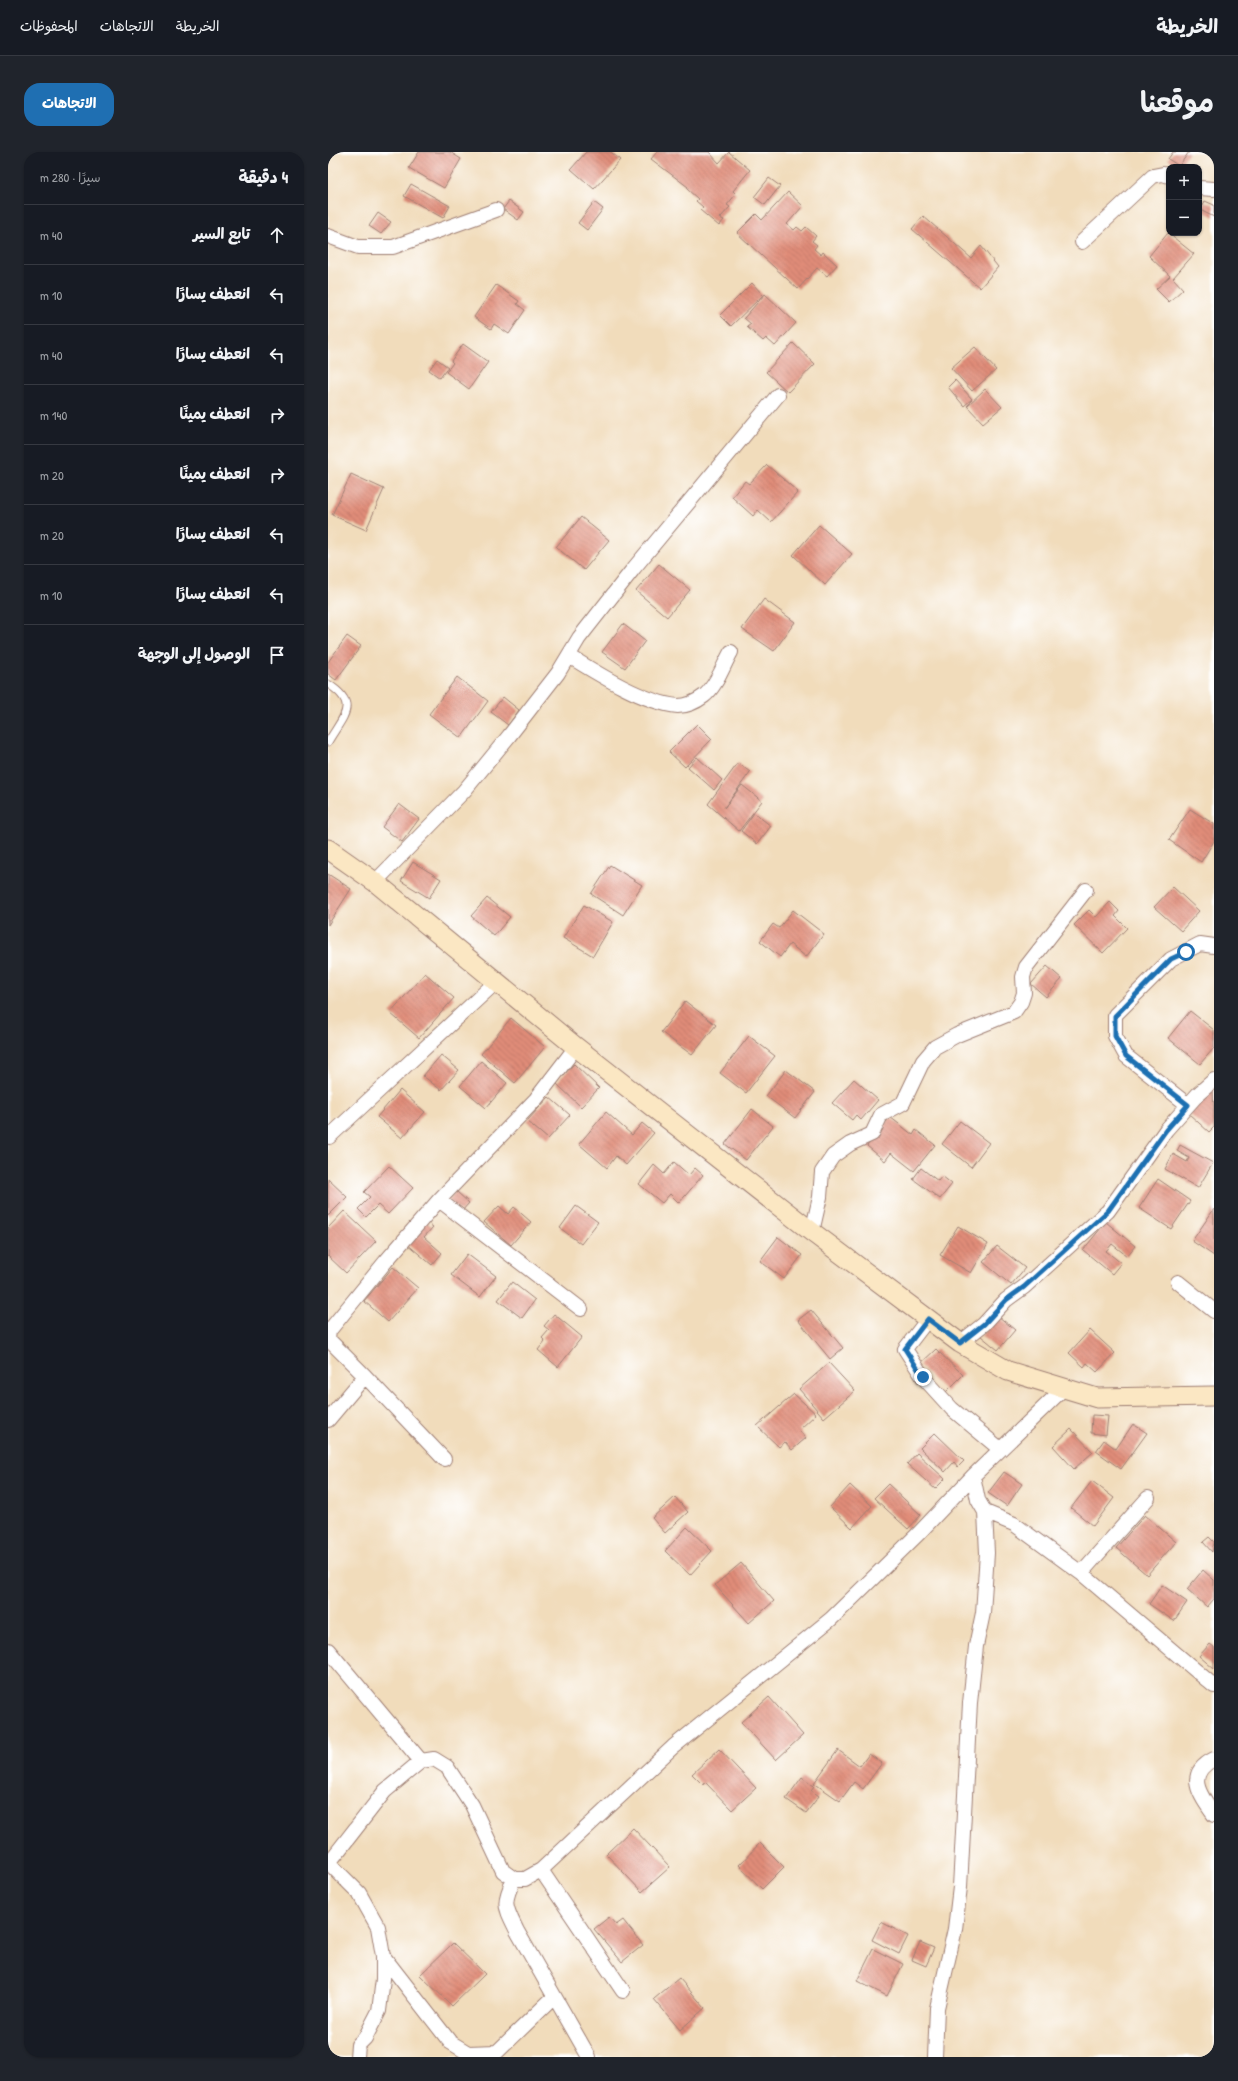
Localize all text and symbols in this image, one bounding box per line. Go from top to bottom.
text: الخريطة [1156,13,1218,39]
text: المحفوظات [20,16,78,35]
text: الاتجاهات [100,16,154,35]
text: الخريطة [176,16,219,35]
button: الاتجاهات [24,83,114,126]
text: موقعنا [1140,83,1214,121]
map controls [1166,164,1202,236]
button: + [1166,164,1202,200]
text: 4 دقيقة [238,165,288,188]
text: سيرًا · 280 m [40,168,101,186]
button: − [1166,200,1202,236]
text: تابع السير [193,223,250,244]
icon: ahead [266,224,288,246]
text: 40 m [40,226,63,244]
text: انعطف يسارًا [176,283,250,304]
icon: left [266,284,288,306]
text: 10 m [40,286,62,304]
text: انعطف يسارًا [176,343,250,364]
icon: left [266,344,288,366]
text: 40 m [40,346,63,364]
text: انعطف يمينًا [180,403,250,424]
icon: right [266,404,288,426]
text: 140 m [40,406,67,424]
text: انعطف يمينًا [180,463,250,484]
icon: right [266,464,288,486]
text: 20 m [40,466,64,484]
text: انعطف يسارًا [176,523,250,544]
icon: left [266,524,288,546]
text: 20 m [40,526,64,544]
text: انعطف يسارًا [176,583,250,604]
icon: left [266,584,288,606]
text: 10 m [40,586,62,604]
text: الوصول إلى الوجهة [138,643,250,664]
icon: arrive [266,644,288,666]
route start [1177,943,1195,961]
route end [914,1368,932,1386]

